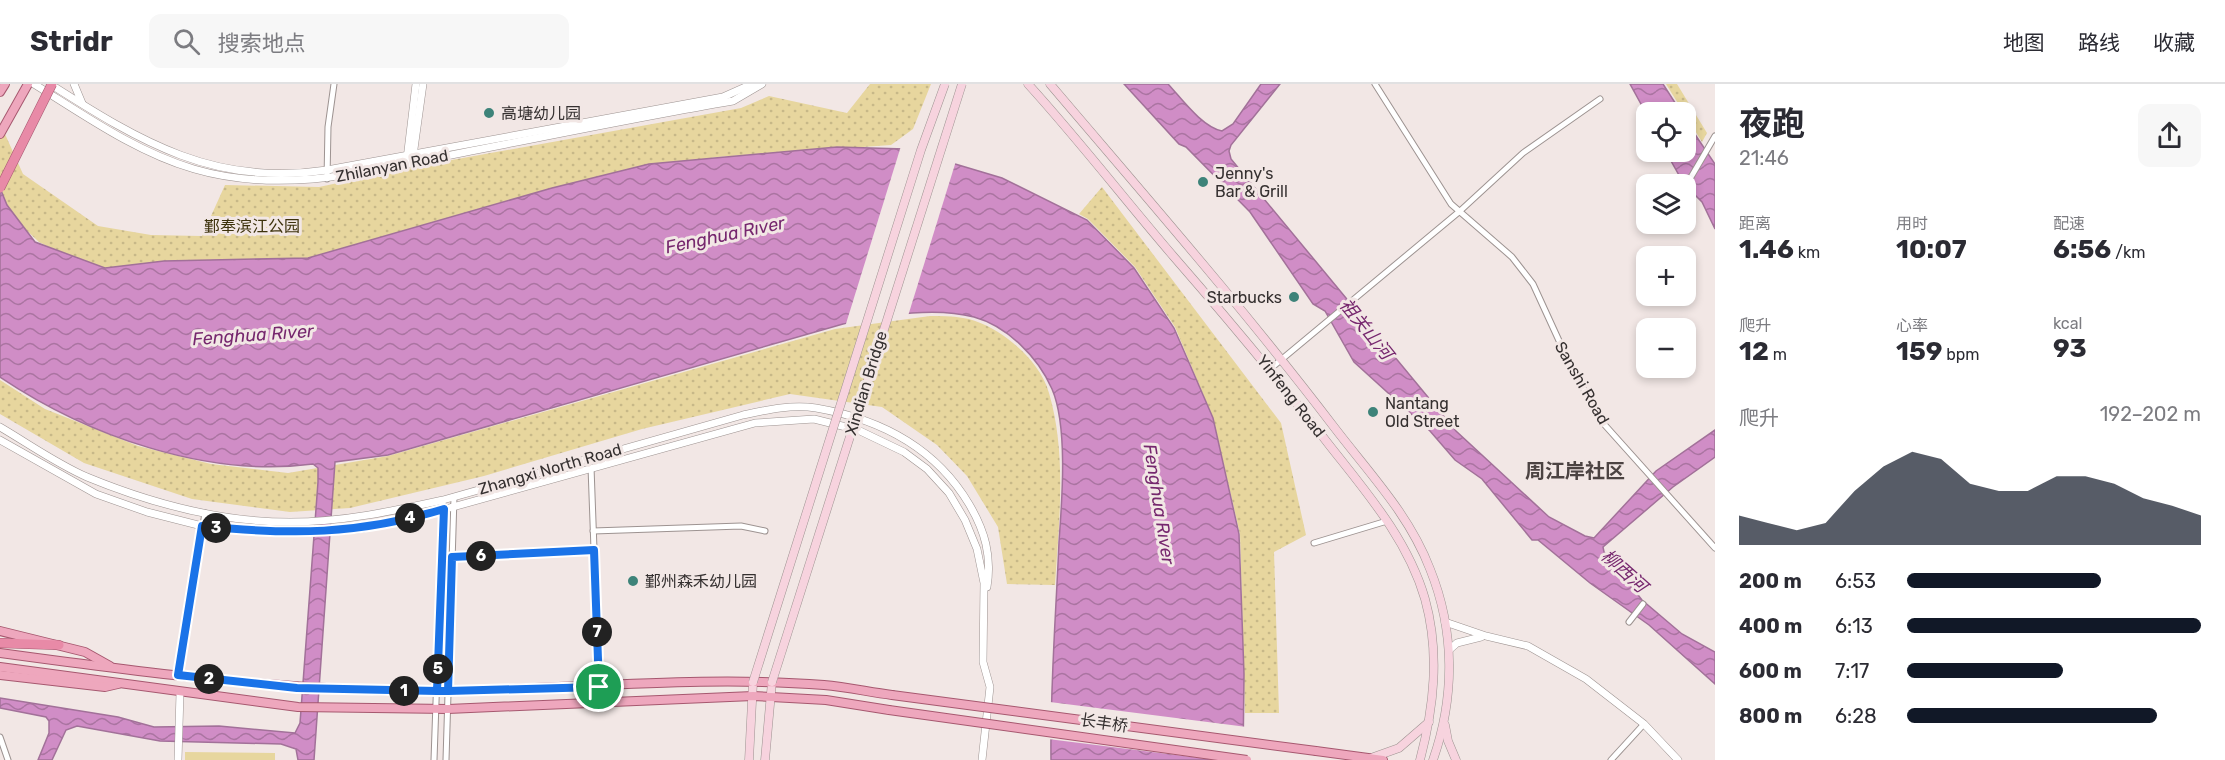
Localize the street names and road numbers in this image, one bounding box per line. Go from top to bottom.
street label: Zhilanyan Road [334,146,450,186]
street label: Xindian Bridge [841,328,891,438]
street label: Sanshi Road [1551,338,1613,428]
street label: Yinfeng Road [1253,351,1329,441]
street label: Zhangxi North Road [476,439,624,499]
street label: 长丰桥 [1079,710,1129,736]

